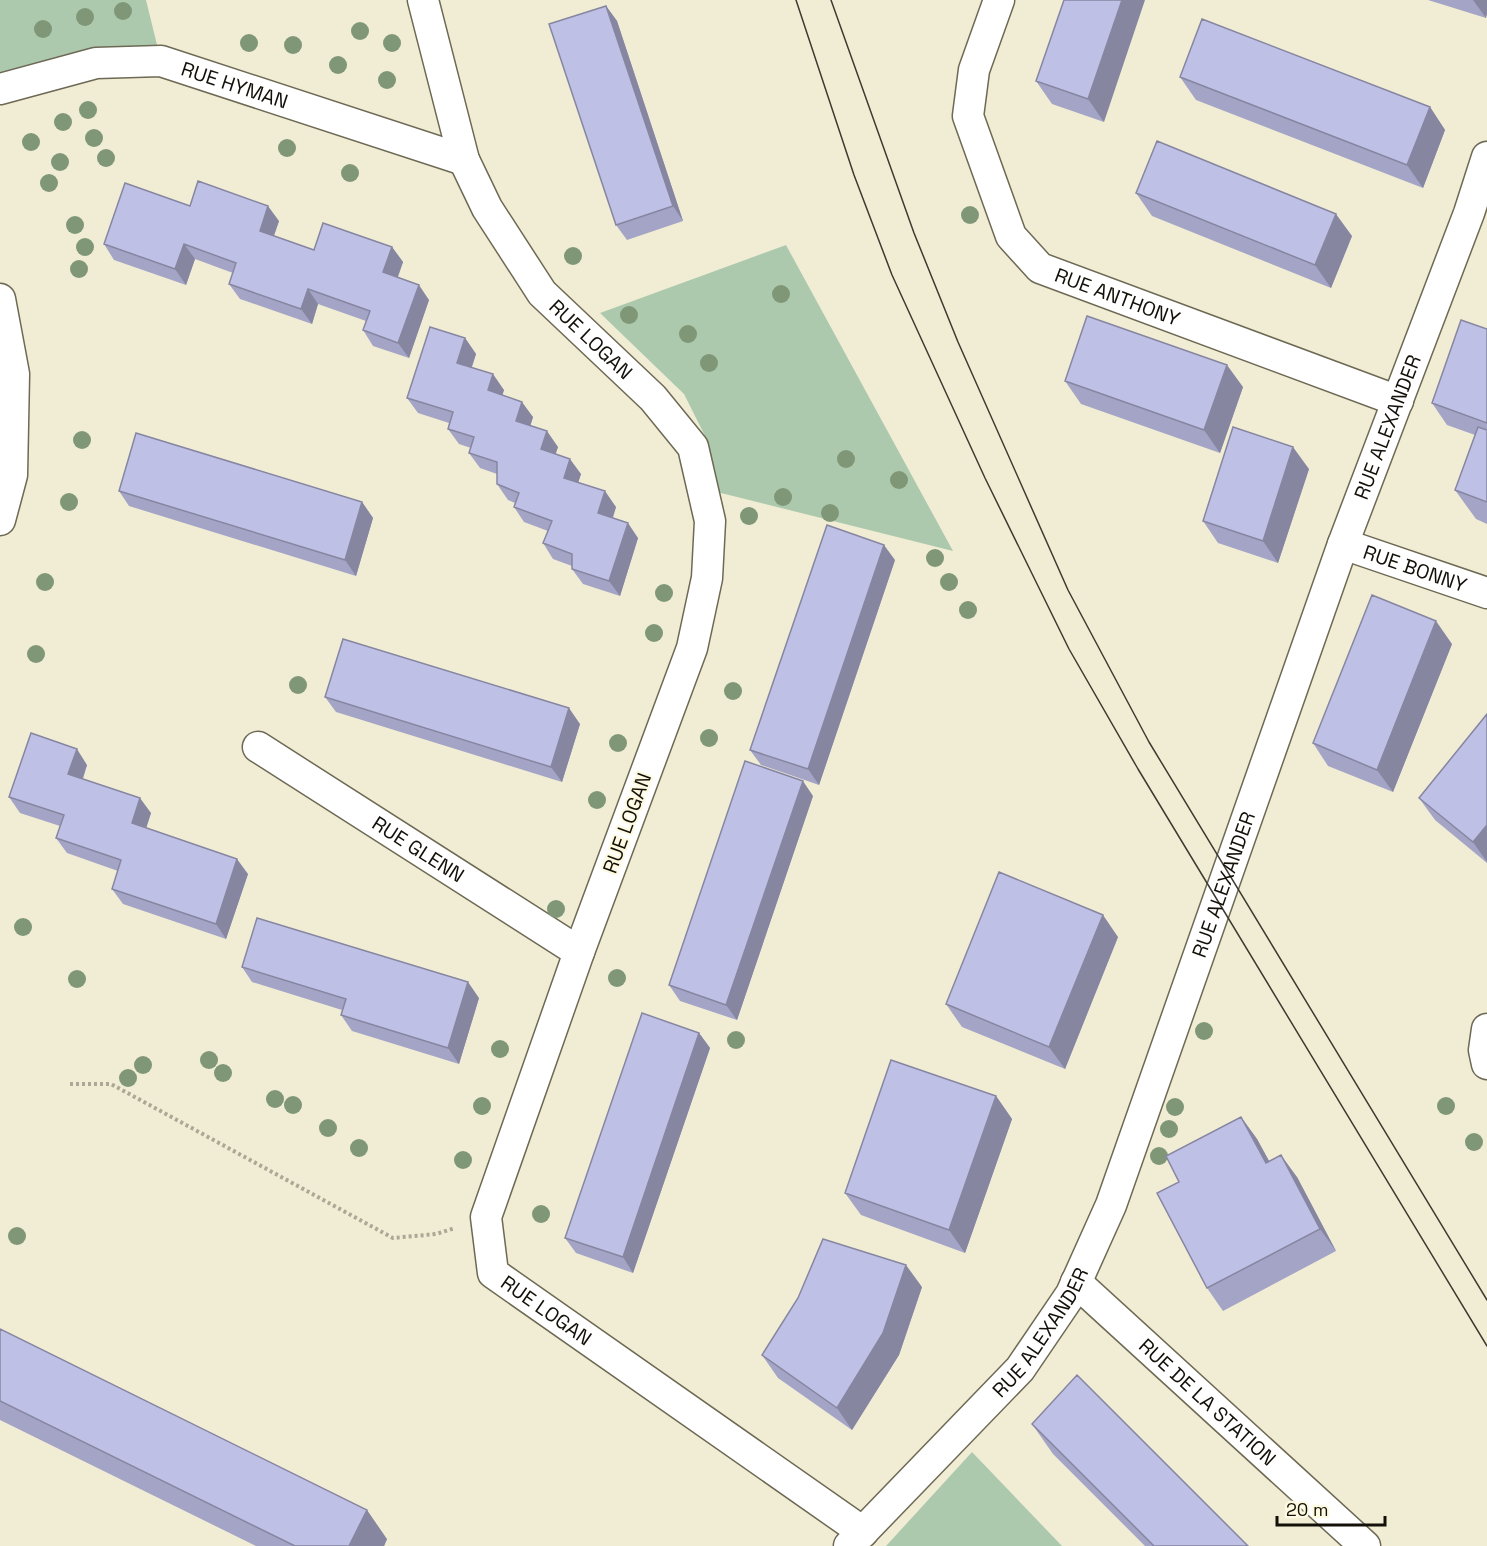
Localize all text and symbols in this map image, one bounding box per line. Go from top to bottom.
street label: RUE HYMAN [178,55,291,115]
street label: RUE ANTHONY [1051,262,1184,332]
street label: RUE LOGAN [544,294,638,385]
street label: RUE ALEXANDER [1348,351,1427,503]
street label: RUE BONNY [1360,539,1470,598]
street label: RUE LOGAN [597,769,657,877]
street label: RUE ALEXANDER [1186,808,1261,961]
street label: RUE GLENN [367,810,469,888]
street label: RUE ALEXANDER [987,1264,1094,1403]
street label: RUE LOGAN [496,1269,597,1351]
street label: RUE DE LA STATION [1133,1333,1281,1471]
scale bar [1277,1489,1385,1527]
text: 20 m [1286,1498,1329,1521]

